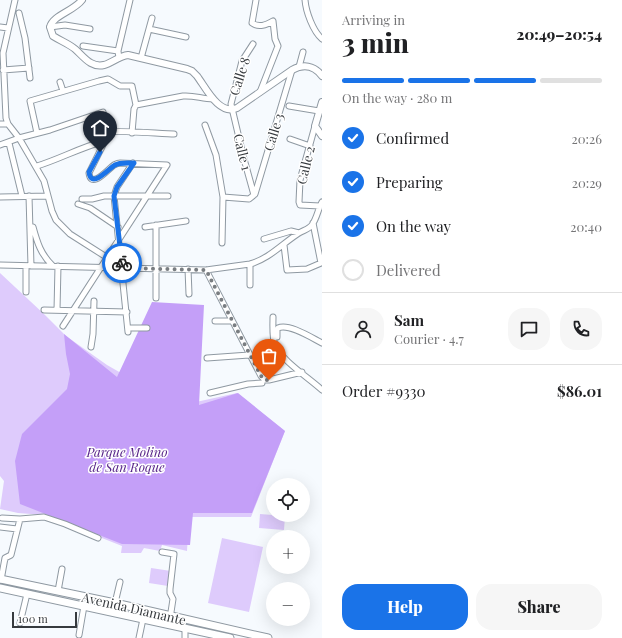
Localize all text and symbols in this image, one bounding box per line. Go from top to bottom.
text: Arriving in [342,11,405,28]
text: 20:49–20:54 [516,24,602,44]
text: 3 min [342,25,409,60]
street label: Calle 8 [225,54,253,97]
text: On the way · 280 m [342,89,452,106]
pin [83,111,117,152]
street label: Calle 3 [259,111,287,153]
icon: home [89,117,111,139]
icon: check [342,127,364,149]
text: Confirmed [376,128,449,148]
text: 20:26 [572,130,602,147]
street label: Calle 1 [230,132,256,172]
street label: Calle 2 [292,144,318,186]
icon: check [342,171,364,193]
text: Preparing [376,172,443,192]
text: 20:29 [572,174,602,191]
icon: check [342,215,364,237]
text: On the way [376,216,451,236]
text: 20:40 [570,218,602,235]
courier [102,243,142,283]
icon: bike [111,252,133,274]
text: Delivered [376,260,441,280]
button: person [342,308,384,350]
button: chat [508,308,550,350]
button: phone [560,308,602,350]
text: Sam [394,310,424,330]
text: Courier · 4.7 [394,330,464,347]
pin [252,339,286,380]
icon: bag [258,345,280,367]
text: Order #9330 [342,381,426,401]
text: $86.01 [557,381,602,401]
park label: Parque Molino de San Roque [85,443,168,475]
map controls [266,478,310,626]
button: locate [266,478,310,522]
button: + [266,530,310,574]
button: − [266,582,310,626]
button: Help [342,584,468,630]
button: Share [476,584,602,630]
street label: Avenida Diamante [79,588,188,628]
scale bar [12,610,77,629]
text: 100 m [18,611,48,626]

